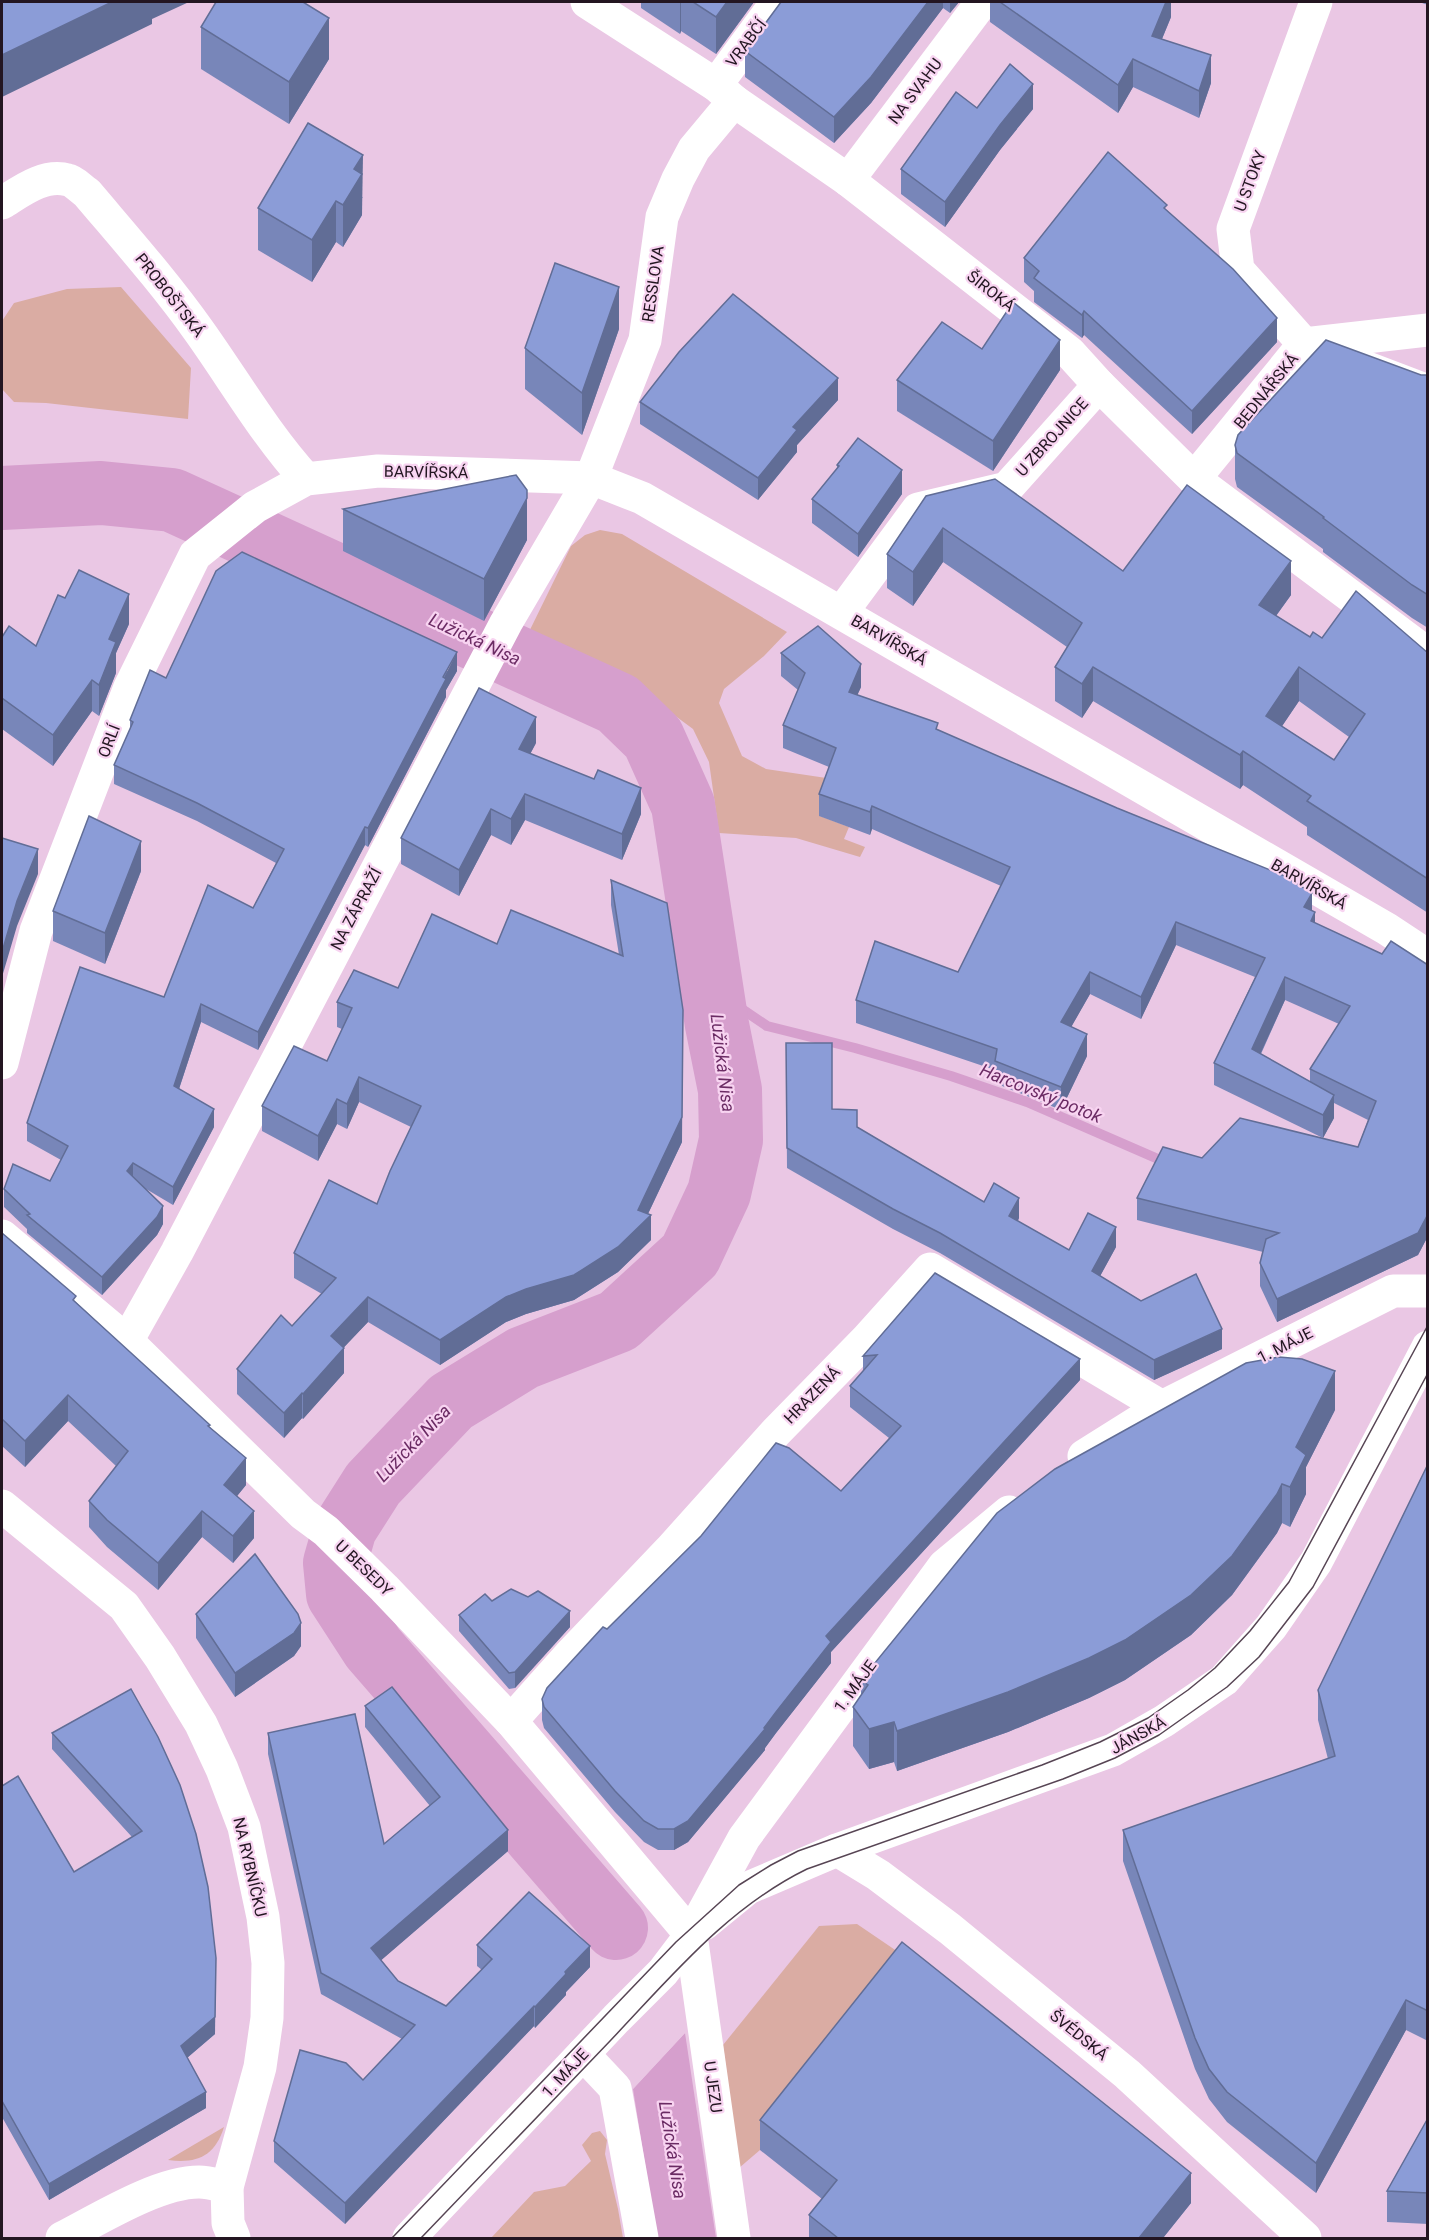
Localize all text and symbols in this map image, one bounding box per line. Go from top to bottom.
street label: VRABČÍ [721,14,771,71]
street label: NA SVAHU [884,54,946,128]
street label: U STOKY [1230,147,1270,214]
street label: RESSLOVA [638,244,668,323]
street label: PROBOŠTSKÁ [131,249,210,341]
street label: ŠIROKÁ [963,266,1020,316]
street label: BEDNÁŘSKÁ [1230,349,1302,432]
street label: U ZBROJNICE [1012,394,1092,480]
street label: BARVÍŘSKÁ [384,462,469,482]
water label: Lužická Nisa [426,609,524,669]
street label: BARVÍŘSKÁ [848,611,931,670]
street label: ORLÍ [94,721,124,760]
street label: BARVÍŘSKÁ [1268,855,1351,914]
street label: NA ZÁPRAŽÍ [326,864,386,953]
water label: Lužická Nisa [707,1013,739,1113]
water label: Harcovský potok [977,1059,1106,1127]
street label: 1. MÁJE [1254,1323,1316,1367]
street label: HRAZENÁ [780,1362,844,1428]
water label: Lužická Nisa [371,1400,455,1486]
street label: U BESEDY [332,1536,397,1600]
street label: 1. MÁJE [830,1656,880,1716]
street label: JÁNSKÁ [1107,1712,1170,1758]
street label: NA RYBNÍČKU [229,1815,272,1919]
street label: ŠVÉDSKÁ [1046,2005,1113,2065]
street label: 1. MÁJE [538,2045,592,2101]
street label: U JEZU [700,2060,726,2114]
water label: Lužická Nisa [655,2100,691,2200]

